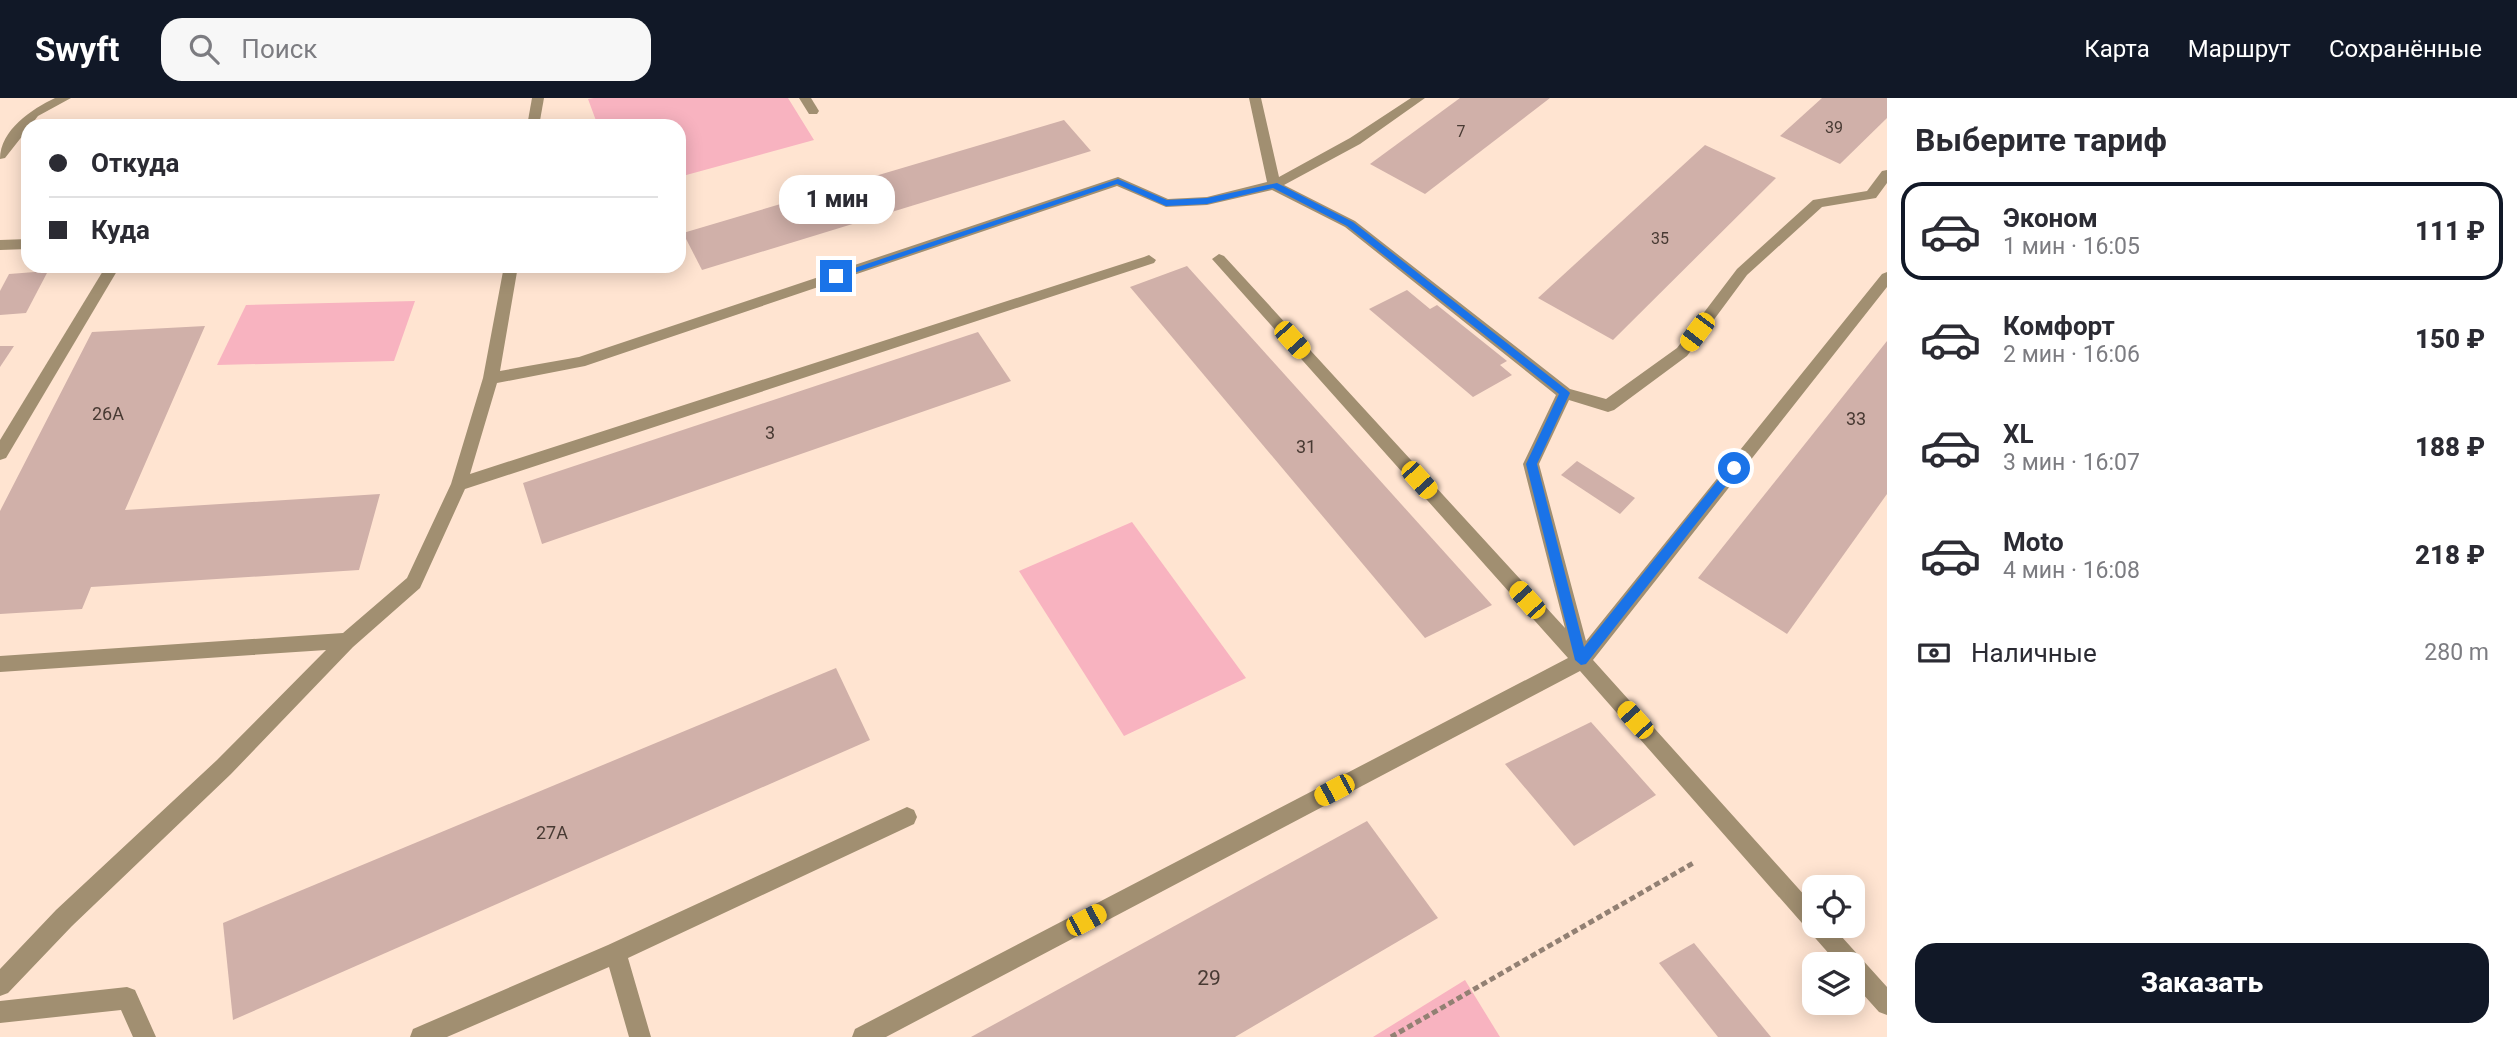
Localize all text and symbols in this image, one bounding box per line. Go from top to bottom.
search box [161,18,651,81]
text: Swyft [35,30,119,69]
icon: search [185,30,223,68]
text: Поиск [241,34,317,64]
text: Карта [2084,35,2150,63]
text: Маршрут [2188,35,2291,63]
text: Сохранённые [2329,35,2482,63]
house number: 39 [1825,118,1843,137]
text: Выберите тариф [1915,121,2167,159]
house number: 7 [1457,122,1466,141]
text: Откуда [91,148,180,178]
callout: 1 мин [778,174,894,223]
text: 1 мин [806,186,868,213]
icon: car [1919,200,1982,263]
text: Эконом [2003,203,2098,233]
text: Куда [91,215,150,245]
text: 111 ₽ [2415,216,2485,246]
house number: 35 [1651,229,1669,248]
text: 1 мин · 16:05 [2003,233,2140,260]
route end [820,260,852,292]
icon: car [1919,308,1982,371]
car [1676,309,1719,355]
text: Комфорт [2003,311,2115,341]
car [1271,317,1314,363]
text: 150 ₽ [2415,324,2485,354]
text: 2 мин · 16:06 [2003,341,2140,368]
house number: 26А [92,403,124,424]
house number: 33 [1846,408,1866,429]
icon: car [1919,416,1982,479]
text: XL [2003,419,2034,449]
house number: 3 [765,422,775,443]
text: 188 ₽ [2415,432,2485,462]
house number: 31 [1296,436,1316,457]
text: 3 мин · 16:07 [2003,449,2140,476]
route start [1718,452,1750,484]
car [1398,457,1441,503]
icon: car [1919,524,1982,587]
text: Moto [2003,527,2064,557]
text: 218 ₽ [2415,540,2485,570]
text: 4 мин · 16:08 [2003,557,2140,584]
car [1506,577,1549,623]
icon: cash [1915,634,1953,672]
text: Наличные [1971,638,2097,668]
text: 280 m [2424,639,2489,666]
car [1614,697,1657,743]
car [1311,771,1358,809]
house number: 27А [536,822,568,843]
map controls [1802,875,1865,1015]
button: locate [1802,875,1865,938]
car [1063,901,1110,939]
button: Заказать [1915,943,2489,1023]
button: layers [1802,952,1865,1015]
house number: 29 [1197,966,1221,990]

